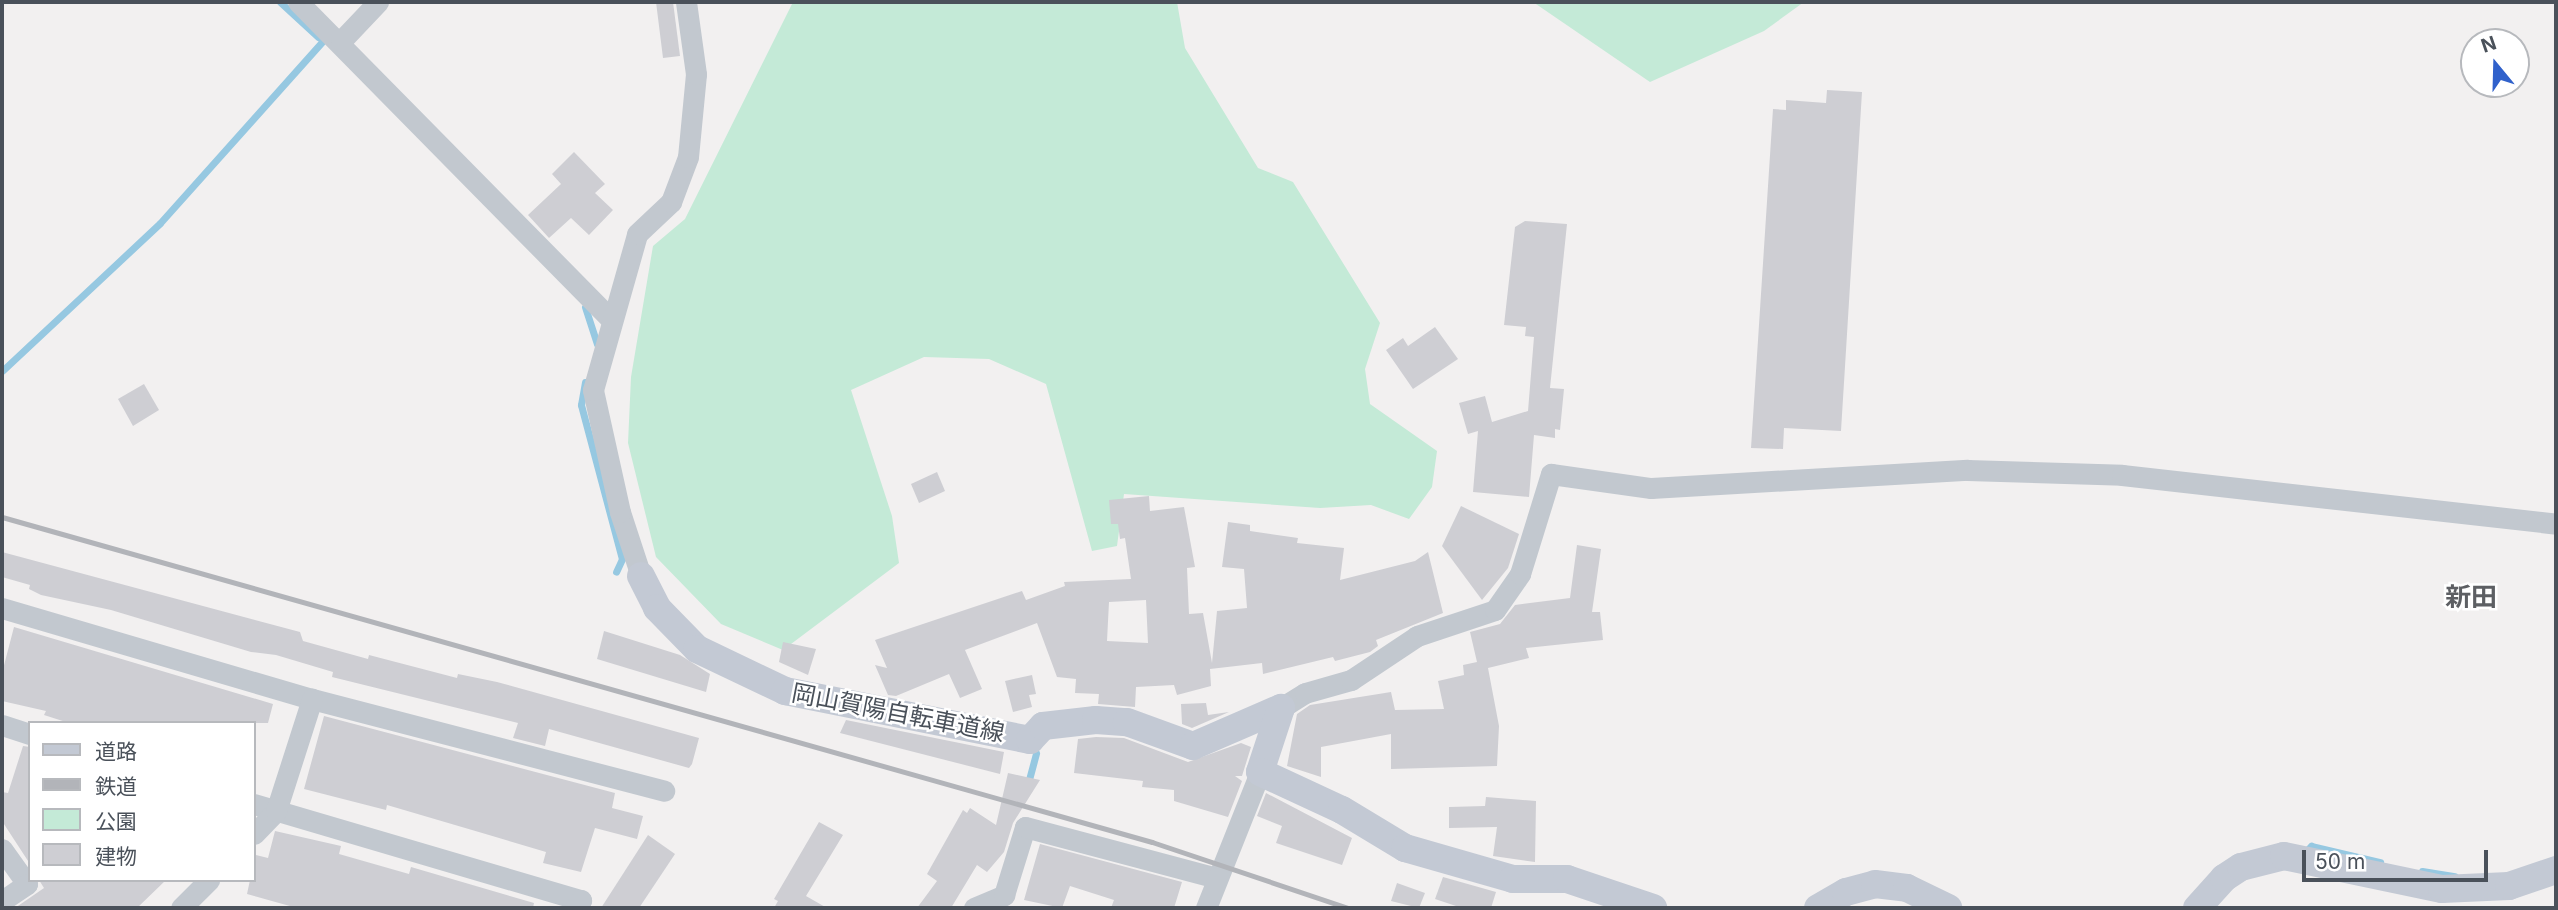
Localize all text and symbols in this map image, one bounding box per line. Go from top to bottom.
north arrow [2460,28,2530,98]
text: N [2478,31,2499,58]
district label: 新田 [2445,581,2497,613]
street label: 岡山賀陽自転車道線 [789,678,1007,748]
legend [28,721,256,882]
text: 道路 [95,739,137,764]
text: 鉄道 [95,774,137,799]
text: 公園 [95,809,137,834]
scale bar [2306,836,2492,880]
text: 建物 [95,844,137,869]
text: 50 m [2315,849,2365,874]

